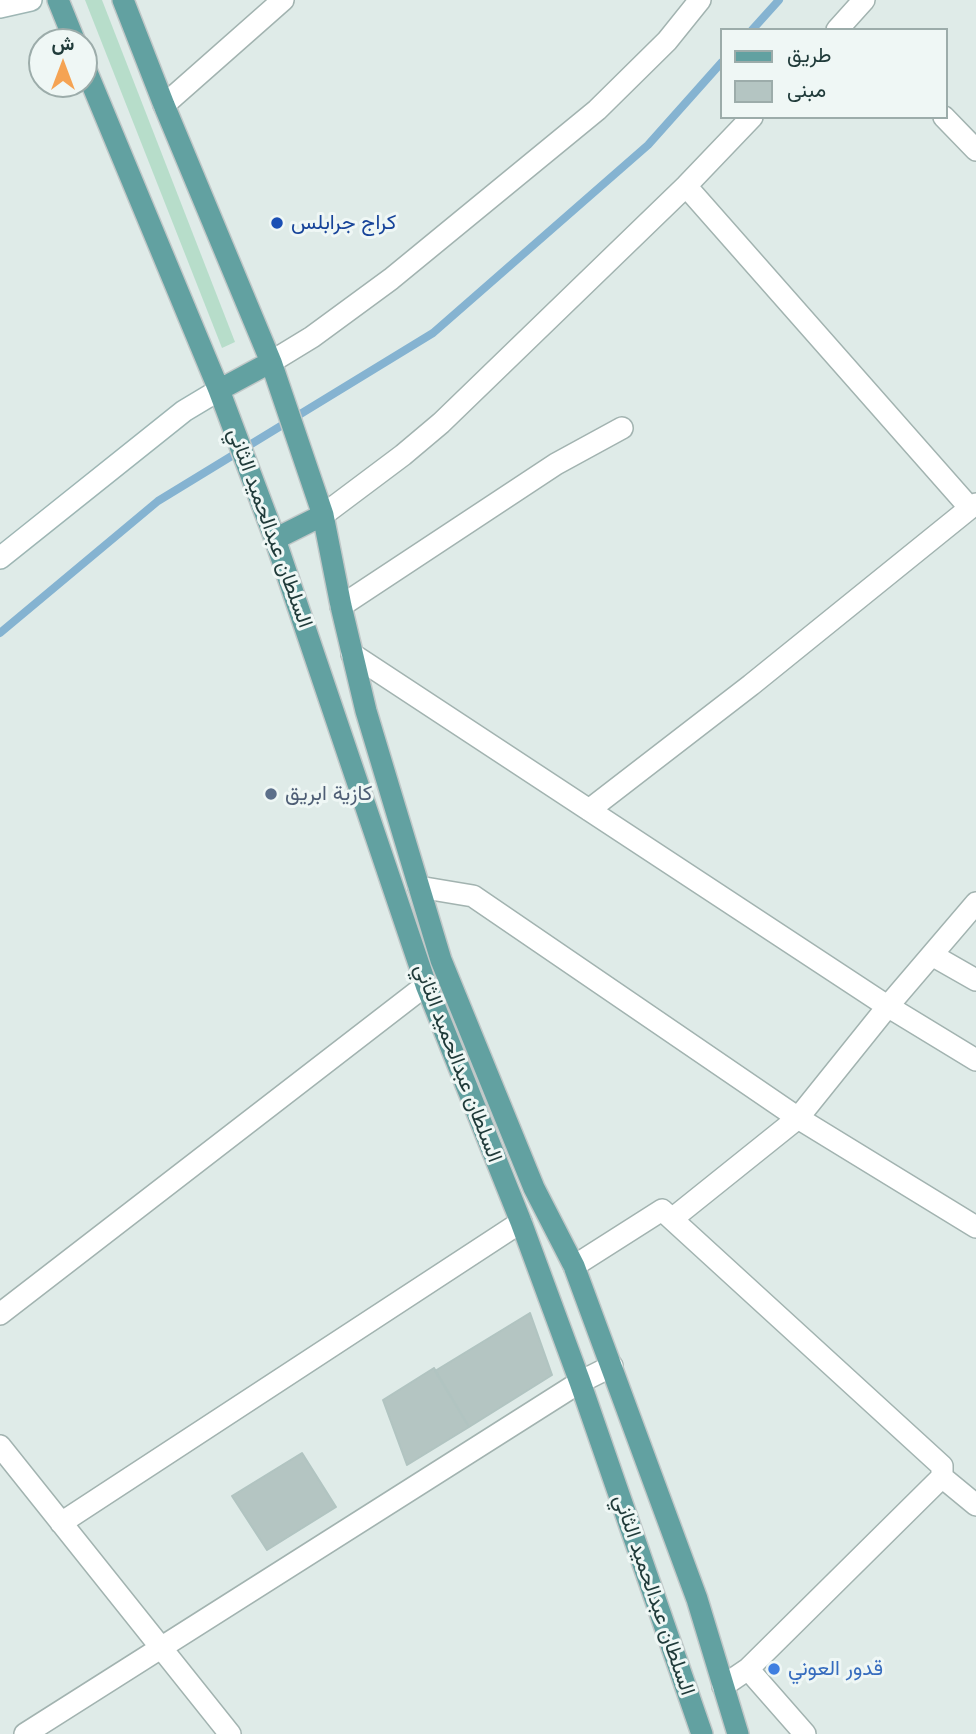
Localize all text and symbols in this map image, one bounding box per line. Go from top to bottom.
north arrow [28,28,98,98]
legend [720,28,948,119]
text: ش [52,32,74,55]
text: طريق [787,42,832,67]
text: مبنى [787,77,826,102]
place label: كراج جرابلس [291,210,396,236]
marker: كراج جرابلس [269,215,285,231]
street label: السلطان عبدالحميد الثاني [222,425,318,631]
place label: كازية ابريق [285,781,372,807]
marker: كازية ابريق [263,786,279,802]
street label: السلطان عبدالحميد الثاني [409,960,507,1166]
street label: السلطان عبدالحميد الثاني [608,1491,700,1699]
place label: قدور العوني [788,1656,883,1682]
marker: قدور العوني [766,1661,782,1677]

